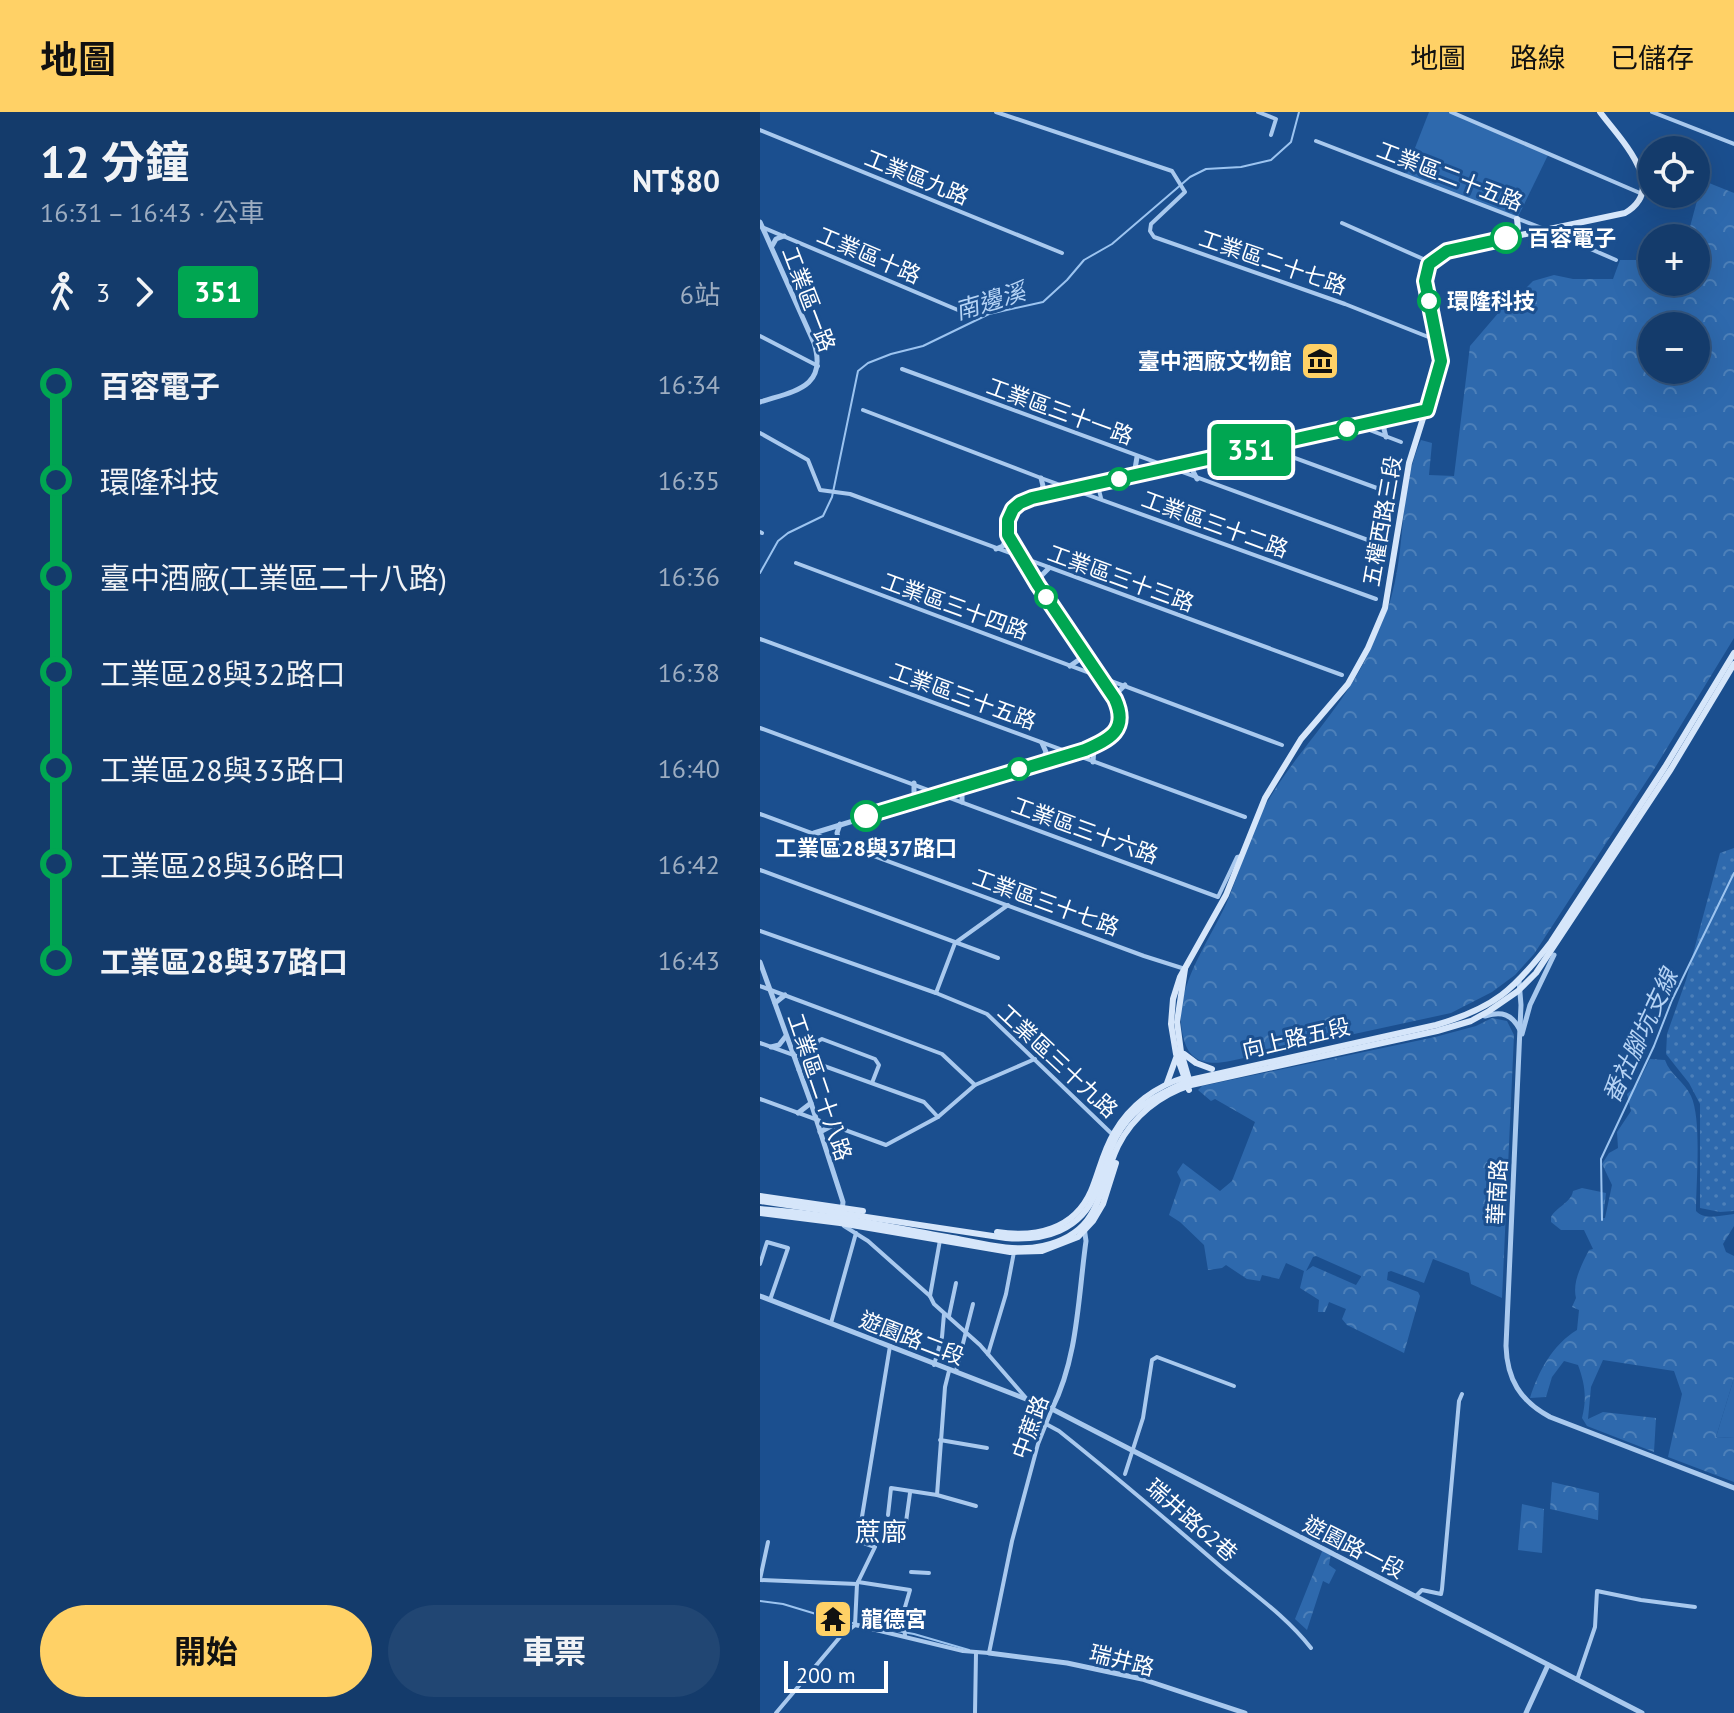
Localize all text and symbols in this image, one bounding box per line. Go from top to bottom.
text: 地圖 [40,34,116,83]
text: 地圖 [1410,39,1466,76]
text: 路線 [1510,39,1566,76]
text: 已儲存 [1610,39,1694,76]
text: 12 分鐘 [40,133,189,190]
street label: 工業區二十五路 [1373,135,1527,217]
map controls [1638,136,1710,384]
button: locate [1638,136,1710,208]
street label: 工業區九路 [861,143,973,211]
text: NT$80 [632,161,720,200]
text: 16:31 – 16:43 · 公車 [40,196,264,229]
street label: 工業區十路 [813,221,925,289]
marker: 百容電子 [1491,223,1521,253]
street label: 工業區二十七路 [1196,224,1350,300]
place label: 百容電子 [1528,224,1616,252]
button: + [1638,224,1710,296]
street label: 工業區一路 [776,243,842,355]
icon: walk [40,270,84,314]
icon: forward [122,270,166,314]
text: 351 [194,273,242,310]
water label: 南邊溪 [951,275,1032,326]
text: 3 [96,276,110,309]
text: 6站 [680,278,720,311]
place label: 環隆科技 [1447,287,1535,315]
marker: 環隆科技 [1418,290,1440,312]
button: − [1638,312,1710,384]
museum icon: 臺中酒廠文物館 [1299,340,1341,382]
place label: 臺中酒廠文物館 [1138,347,1292,375]
text: 百容電子 [100,366,220,405]
text: 16:34 [658,368,720,401]
street label: 工業區三十一路 [983,372,1137,450]
unlabelled marker [1336,418,1358,440]
line badge: 351 [1205,424,1297,476]
text: 351 [1227,431,1275,468]
street label: 五權西路三段 [1357,454,1407,588]
text: 環隆科技 [100,462,220,501]
text: 16:35 [658,464,720,497]
unlabelled marker [1108,468,1130,490]
street label: 工業區三十二路 [1138,485,1292,563]
street label: 工業區三十三路 [1044,539,1198,617]
text: 臺中酒廠(工業區二十八路) [100,558,447,597]
text: 16:36 [658,560,720,593]
street label: 工業區三十四路 [878,567,1032,645]
unlabelled marker [1035,586,1057,608]
text: 工業區28與32路口 [100,654,345,693]
text: 16:38 [658,656,720,689]
street label: 工業區三十五路 [886,657,1040,735]
text: 工業區28與33路口 [100,750,345,789]
text: 16:40 [658,752,720,785]
unlabelled marker [1008,758,1030,780]
street label: 工業區三十六路 [1008,791,1162,869]
marker: 工業區28與37路口 [851,801,881,831]
place label: 工業區28與37路口 [775,834,957,862]
text: 工業區28與36路口 [100,846,345,885]
text: 16:42 [658,848,720,881]
street label: 工業區三十七路 [969,863,1123,941]
text: 工業區28與37路口 [100,942,348,981]
text: 16:43 [658,944,720,977]
water label: 番社腳坑支線 [1596,961,1686,1108]
street label: 工業區三十九路 [992,998,1124,1124]
street label: 工業區二十八路 [782,1010,858,1164]
street label: 向上路五段 [1239,1012,1353,1064]
street label: 華南路 [1481,1158,1513,1226]
street label: 遊園路二段 [856,1305,968,1371]
street label: 中蔗路 [1006,1391,1054,1463]
street label: 瑞井路62巷 [1141,1473,1243,1567]
street label: 遊園路一段 [1299,1510,1409,1584]
district label: 蔗廍 [855,1515,907,1548]
temple icon: 龍德宮 [812,1598,854,1640]
button: 開始 [40,1605,372,1697]
button: 車票 [388,1605,720,1697]
place label: 龍德宮 [861,1605,927,1633]
street label: 瑞井路 [1087,1638,1157,1682]
scale bar [784,1657,888,1693]
text: 200 m [796,1661,856,1689]

